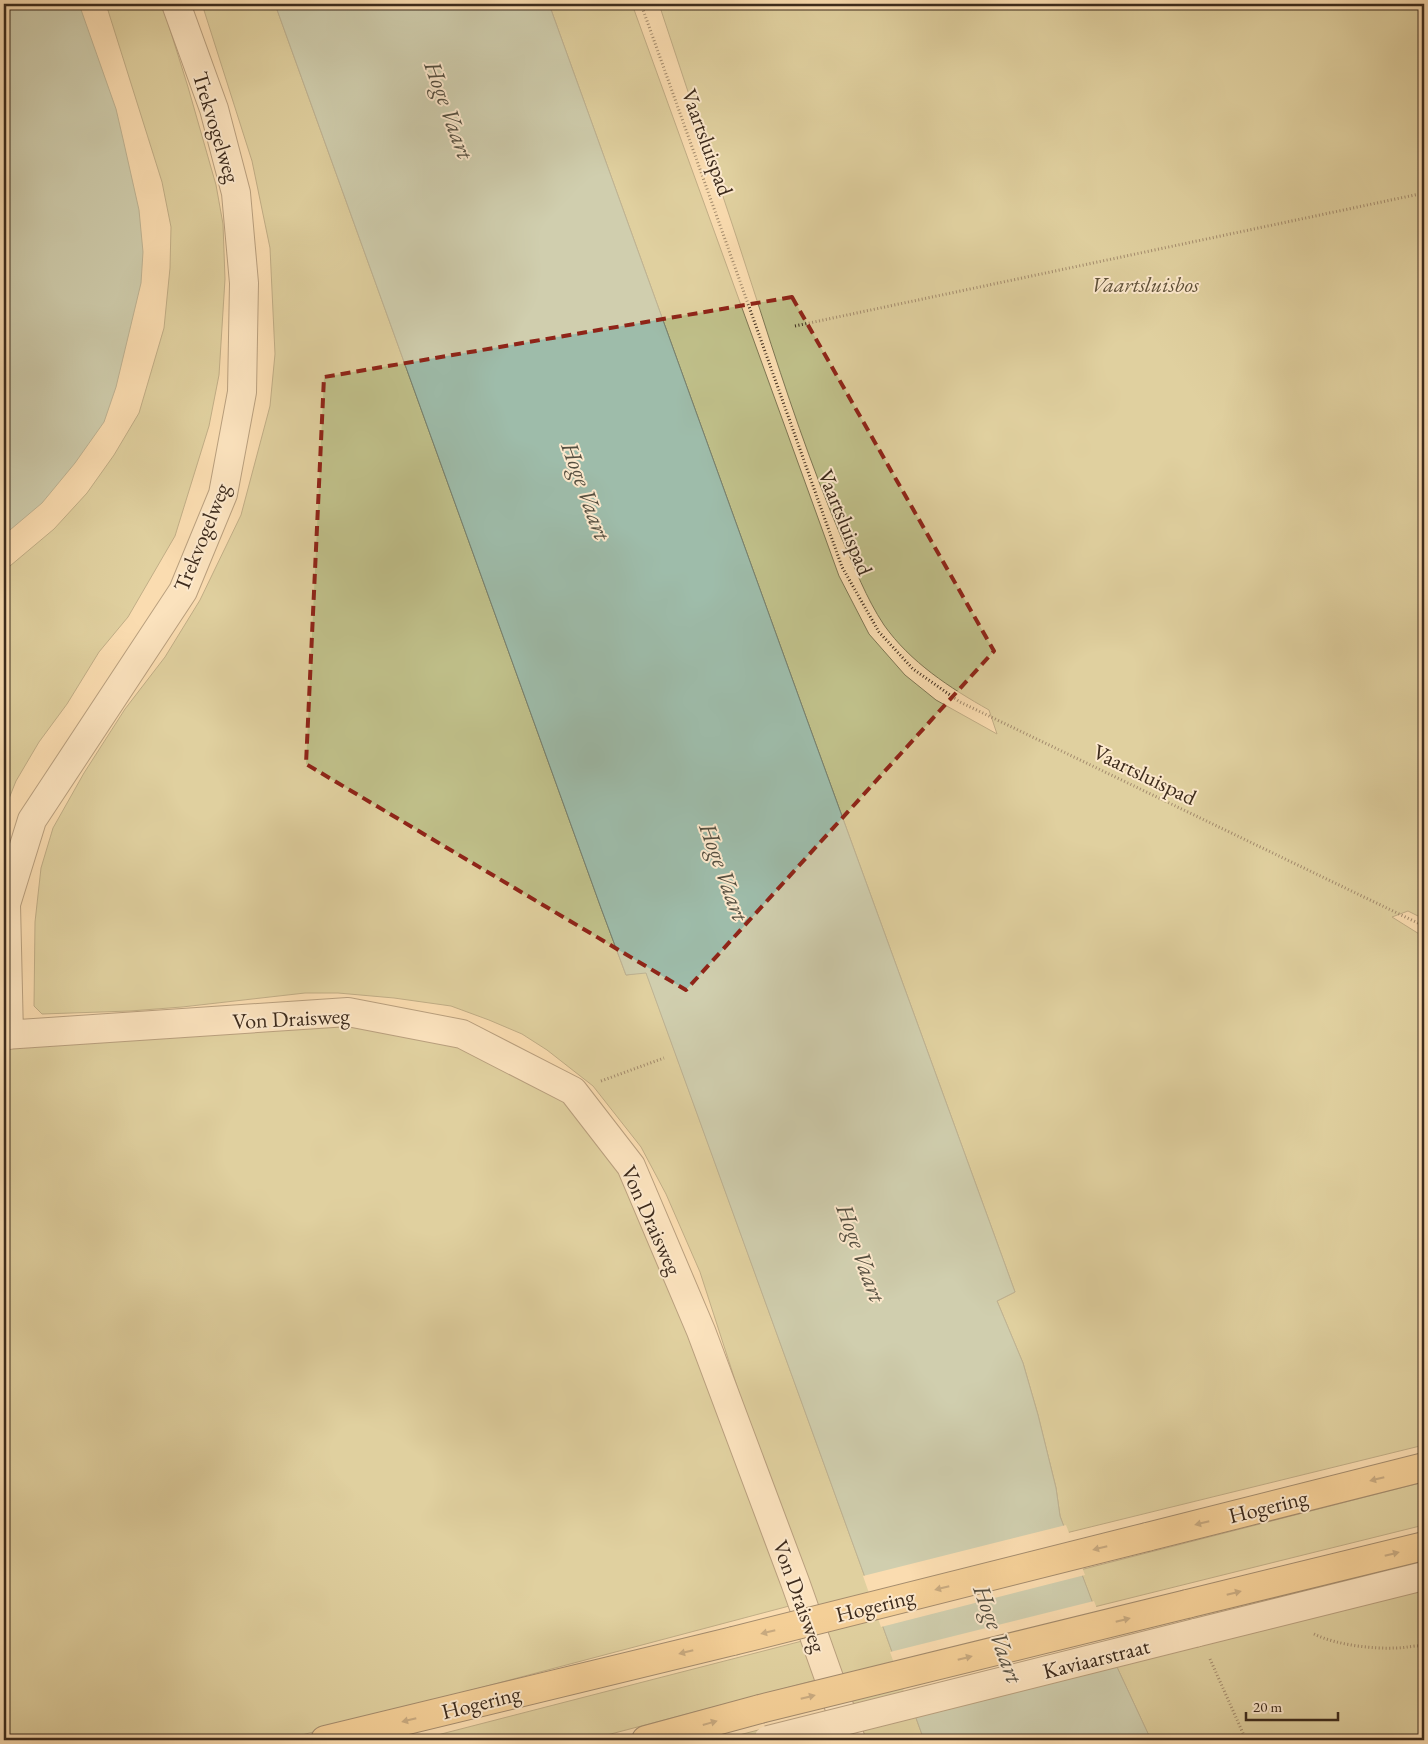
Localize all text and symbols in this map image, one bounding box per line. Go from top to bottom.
water label: Hoge Vaart [417,56,482,164]
street label: Trekvogelweg [186,68,247,187]
street label: Vaartsluispad [675,85,741,200]
park label: Vaartsluisbos [1091,270,1200,299]
water label: Hoge Vaart [554,437,619,545]
street label: Vaartsluispad [811,465,880,580]
street label: Trekvogelweg [167,478,237,596]
street label: Vaartsluispad [1088,737,1202,812]
water label: Hoge Vaart [692,818,757,926]
street label: Von Draisweg [232,1001,351,1036]
street label: Von Draisweg [614,1161,689,1280]
water label: Hoge Vaart [829,1199,894,1307]
one-way arrow [1369,1475,1384,1483]
street label: Hogering [1225,1483,1311,1530]
one-way arrow [1195,1519,1210,1527]
street label: Von Draisweg [766,1536,833,1657]
one-way arrow [1092,1545,1107,1553]
one-way arrow [1385,1550,1400,1558]
water label: Hoge Vaart [966,1580,1031,1688]
street label: Hogering [832,1582,918,1629]
one-way arrow [935,1584,950,1592]
one-way arrow [1227,1589,1242,1597]
one-way arrow [1116,1616,1131,1624]
one-way arrow [760,1628,775,1636]
street label: Kaviaarstraat [1040,1631,1153,1686]
one-way arrow [678,1648,693,1656]
one-way arrow [958,1654,973,1662]
street label: Hogering [438,1679,524,1726]
scale bar [1246,1689,1338,1721]
one-way arrow [800,1693,815,1701]
text: 20 m [1253,1697,1282,1716]
one-way arrow [401,1716,416,1724]
one-way arrow [702,1718,717,1726]

